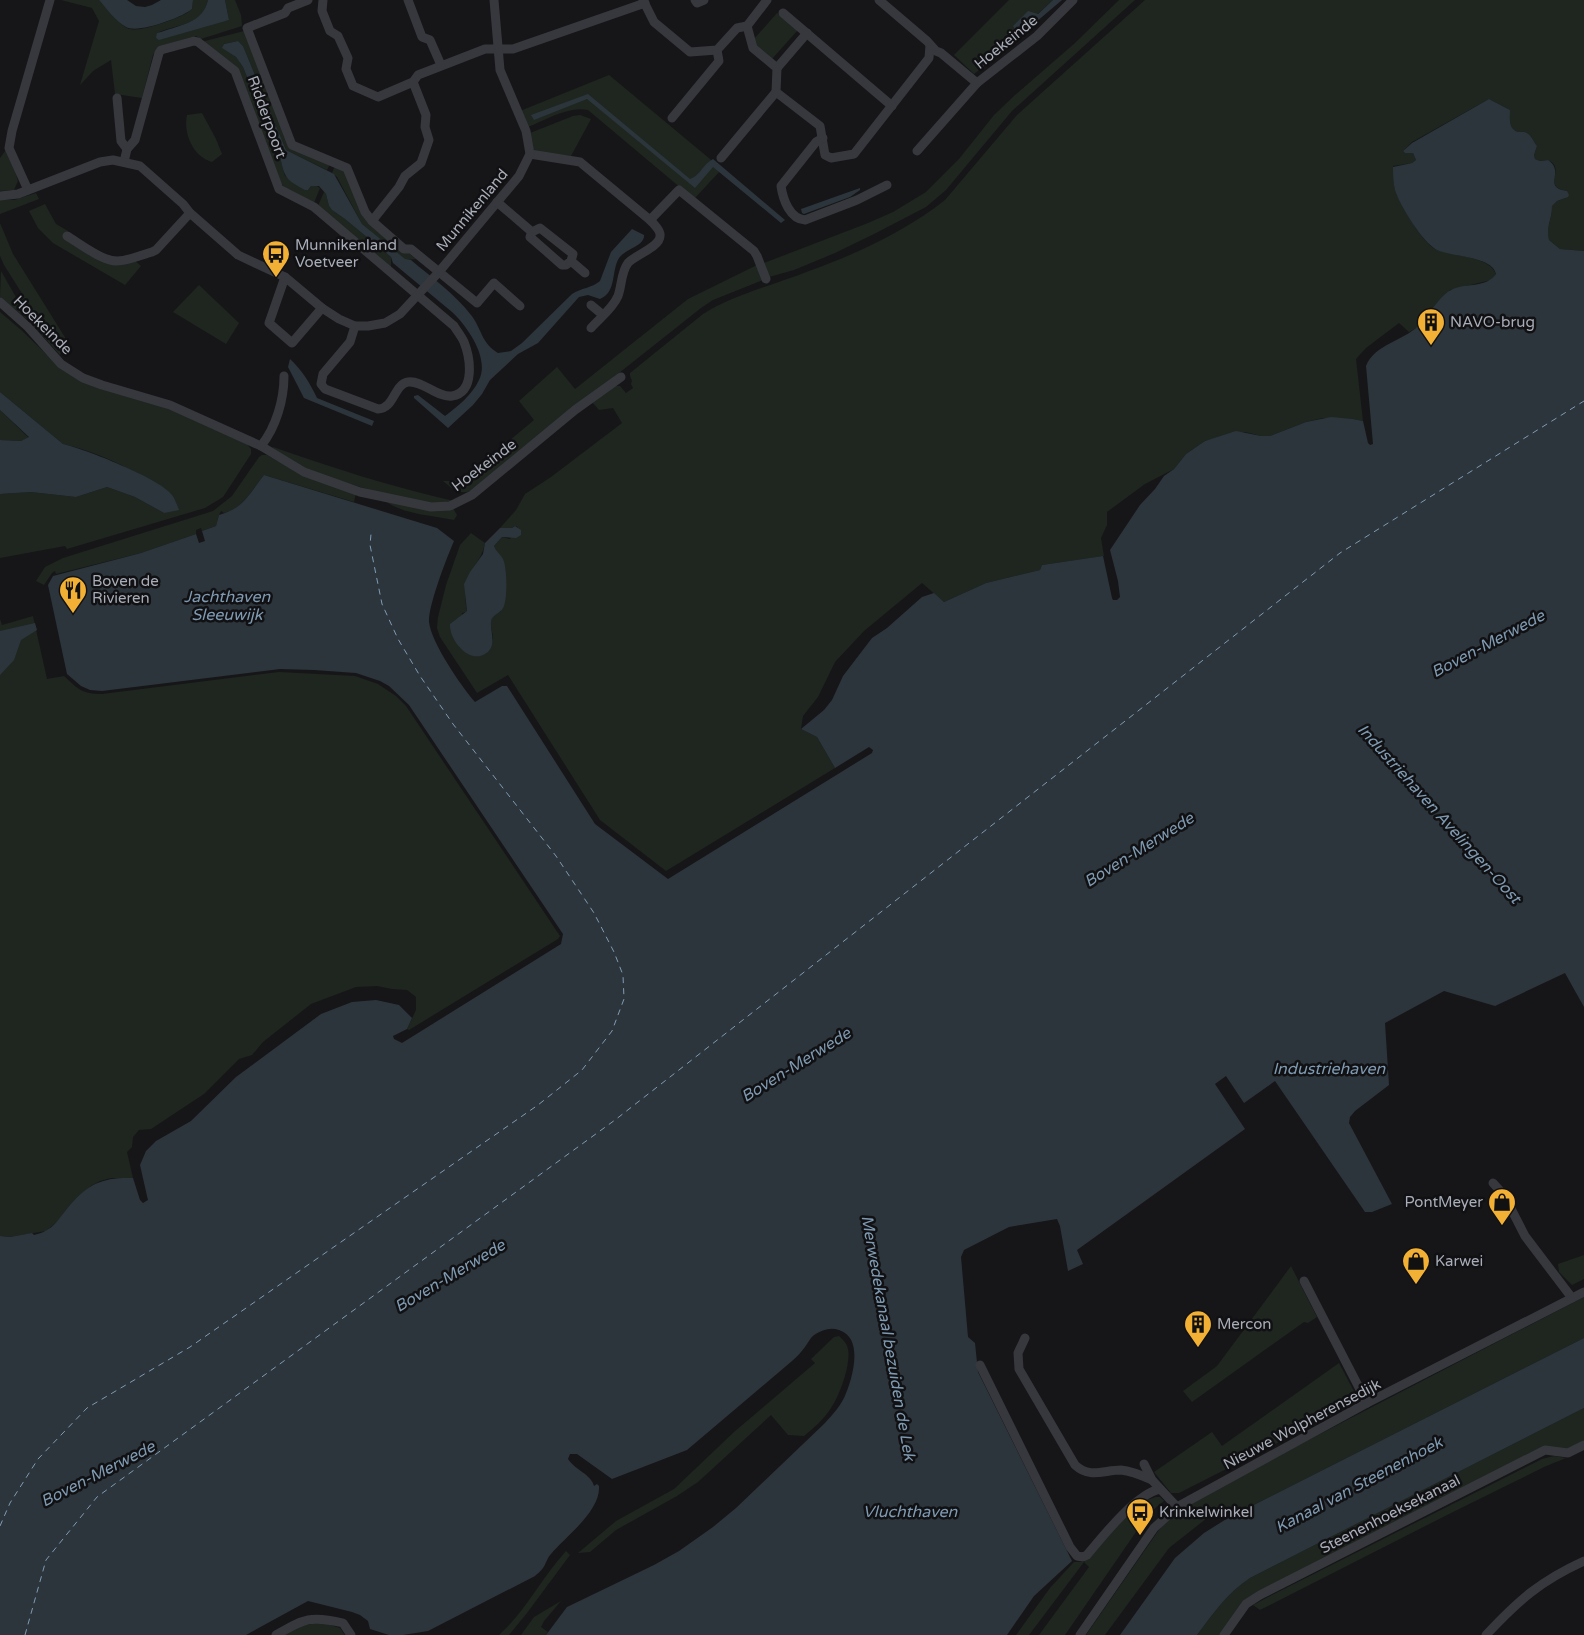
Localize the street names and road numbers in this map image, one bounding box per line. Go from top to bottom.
street label: Hoekeinde [971,11,1041,73]
street label: Ridderpoort [244,73,290,161]
street label: Munnikenland [432,165,512,255]
street label: Hoekeinde [10,292,76,358]
street label: Hoekeinde [448,435,520,495]
street label: Nieuwe Wolpherensedijk [1220,1375,1384,1473]
street label: Steenenhoeksekanaal [1317,1471,1463,1557]

